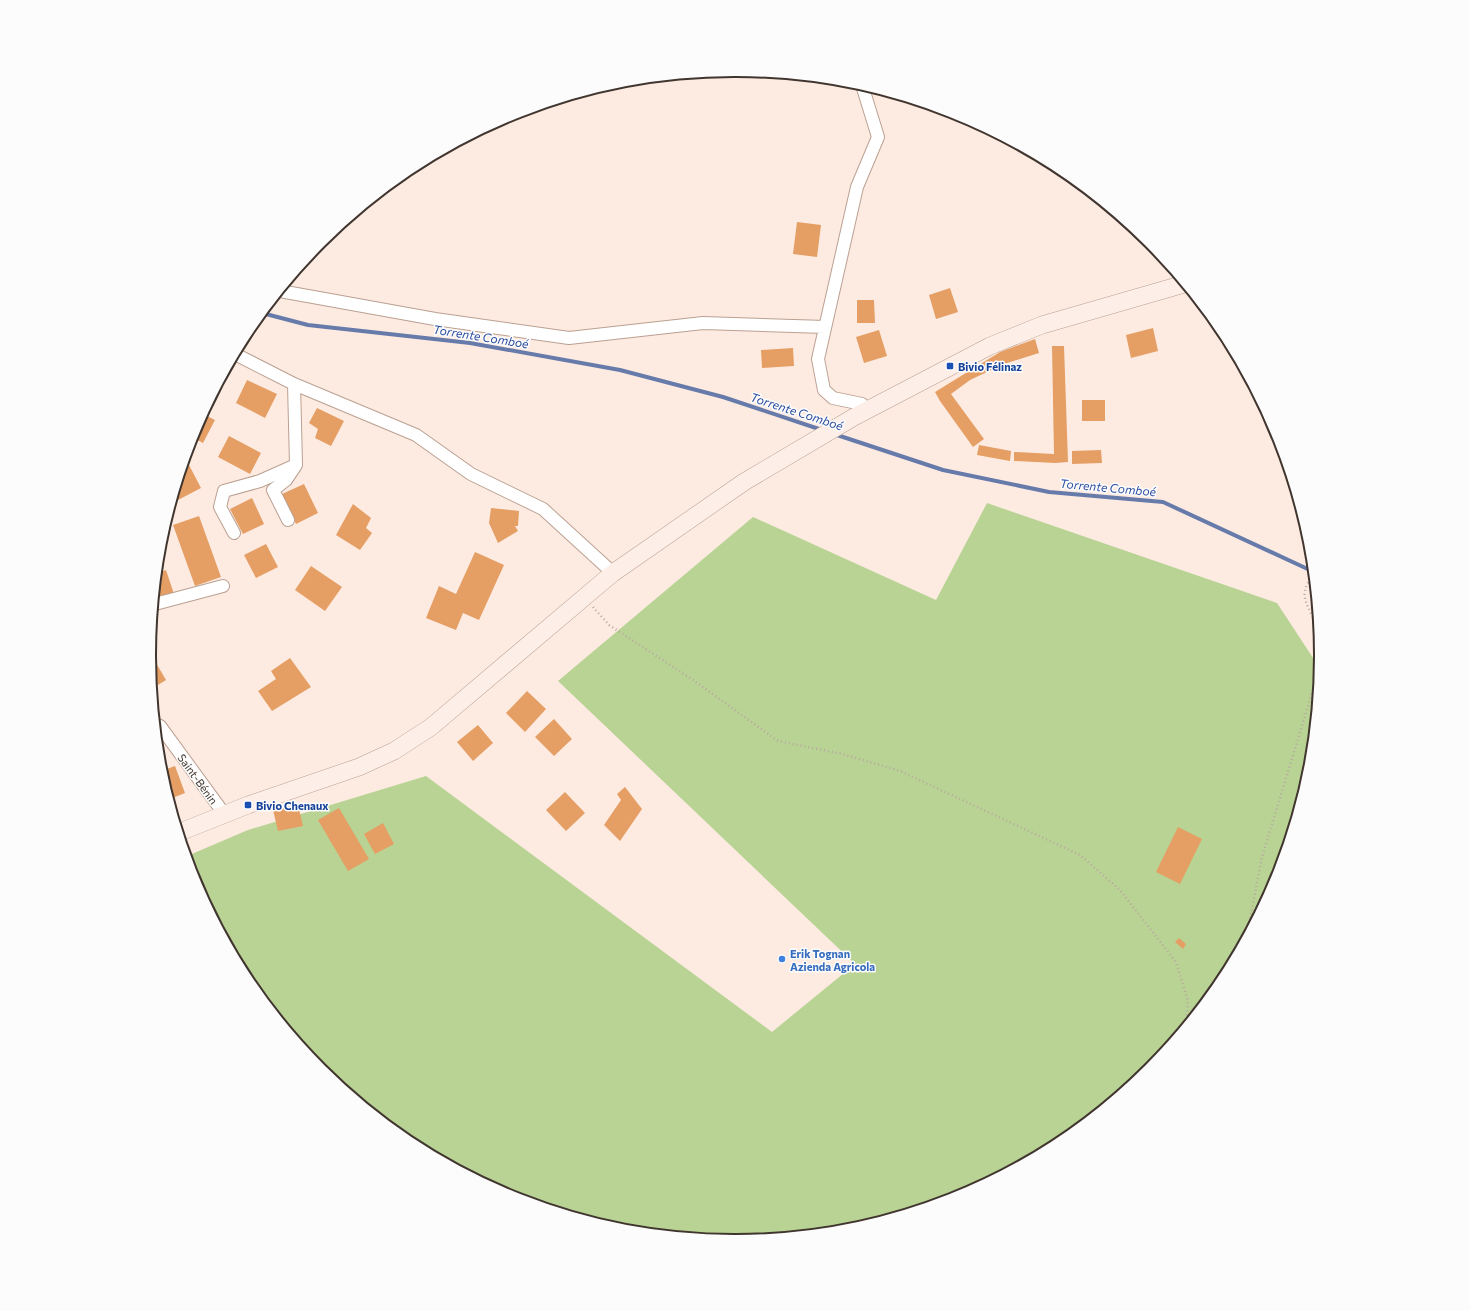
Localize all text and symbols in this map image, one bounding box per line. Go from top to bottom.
water label: Torrente Comboé [432,322,530,351]
place label: Bivio Félinaz [958,360,1022,373]
marker: Bivio Félinaz [945,361,955,371]
water label: Torrente Comboé [749,389,846,433]
water label: Torrente Comboé [1059,476,1157,498]
street label: Saint-Bénin [175,751,221,807]
place label: Bivio Chenaux [256,799,329,812]
marker: Bivio Chenaux [243,800,253,810]
place label: Erik Tognan Azienda Agricola [790,947,875,973]
marker: Erik Tognan Azienda Agricola [777,954,787,964]

